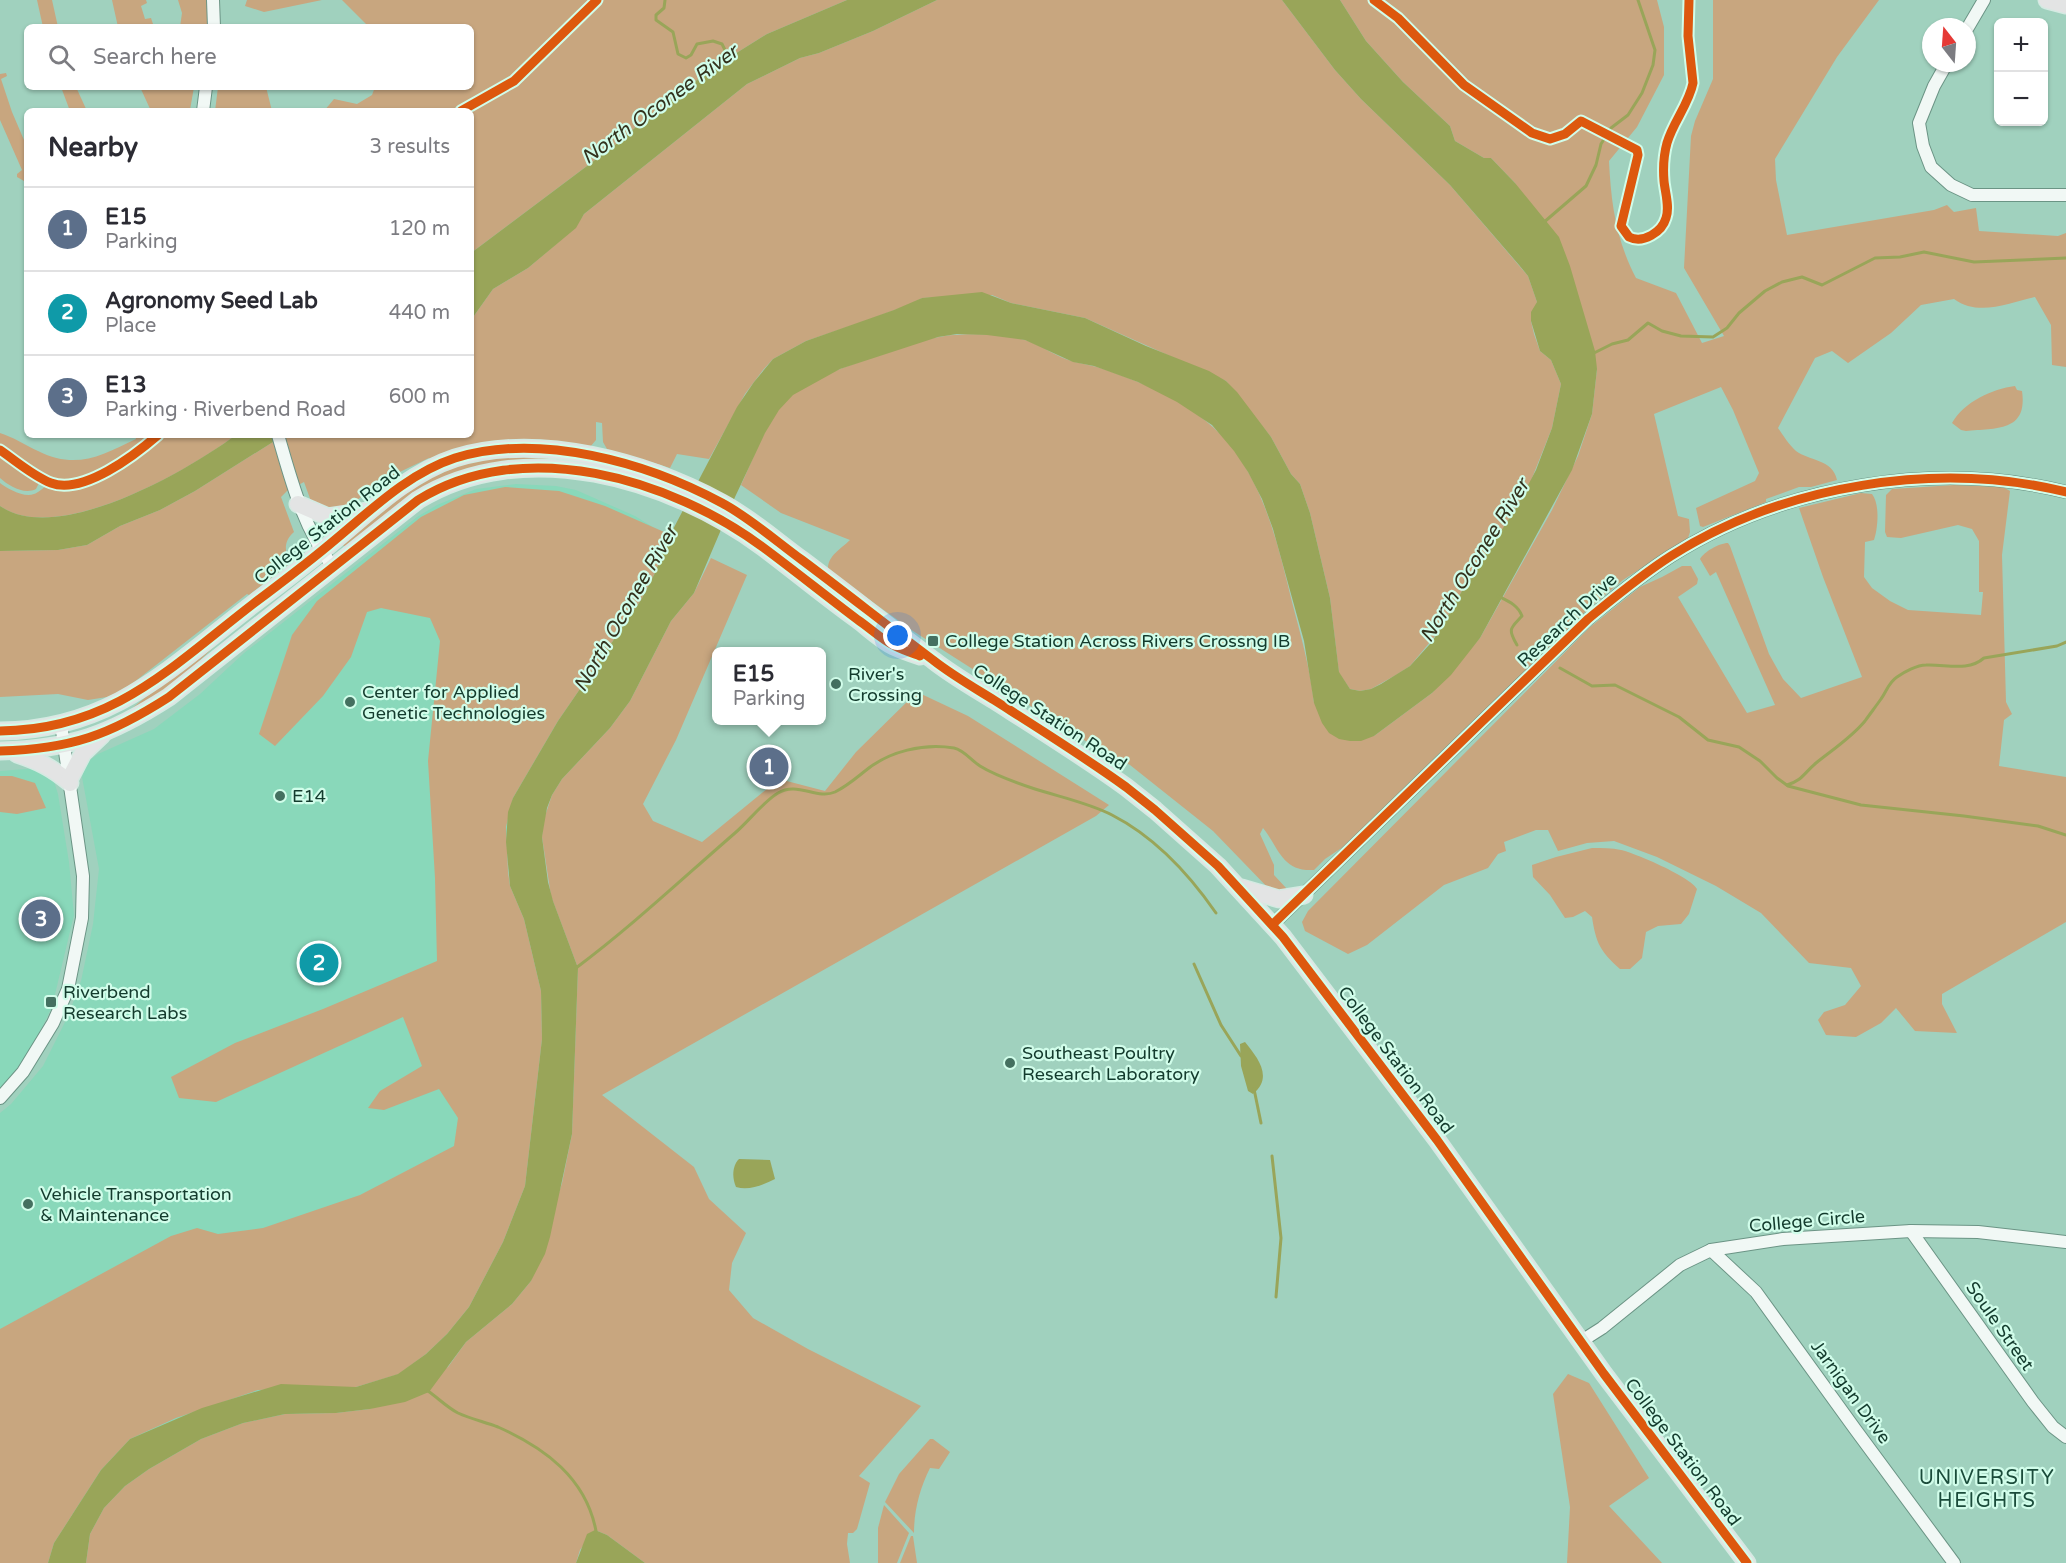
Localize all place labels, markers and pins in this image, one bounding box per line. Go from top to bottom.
place label: College Station Across Rivers Crossng IB [945,630,1290,652]
marker: College Station Across Rivers Crossng IB [926,634,940,648]
place label: River's Crossing [848,663,922,706]
marker: River's Crossing [829,677,843,691]
place label: Center for Applied Genetic Technologies [362,681,545,724]
marker: Center for Applied Genetic Technologies [343,695,357,709]
pin: 1 [750,744,788,789]
place label: E14 [292,785,326,807]
marker: E14 [273,789,287,803]
pin: 3 [22,896,60,942]
pin: 2 [300,940,338,986]
place label: Riverbend Research Labs [63,981,187,1024]
marker: Riverbend Research Labs [44,995,58,1009]
place label: Southeast Poultry Research Laboratory [1022,1042,1200,1085]
marker: Southeast Poultry Research Laboratory [1003,1056,1017,1070]
place label: Vehicle Transportation & Maintenance [40,1183,232,1226]
marker: Vehicle Transportation & Maintenance [21,1197,35,1211]

